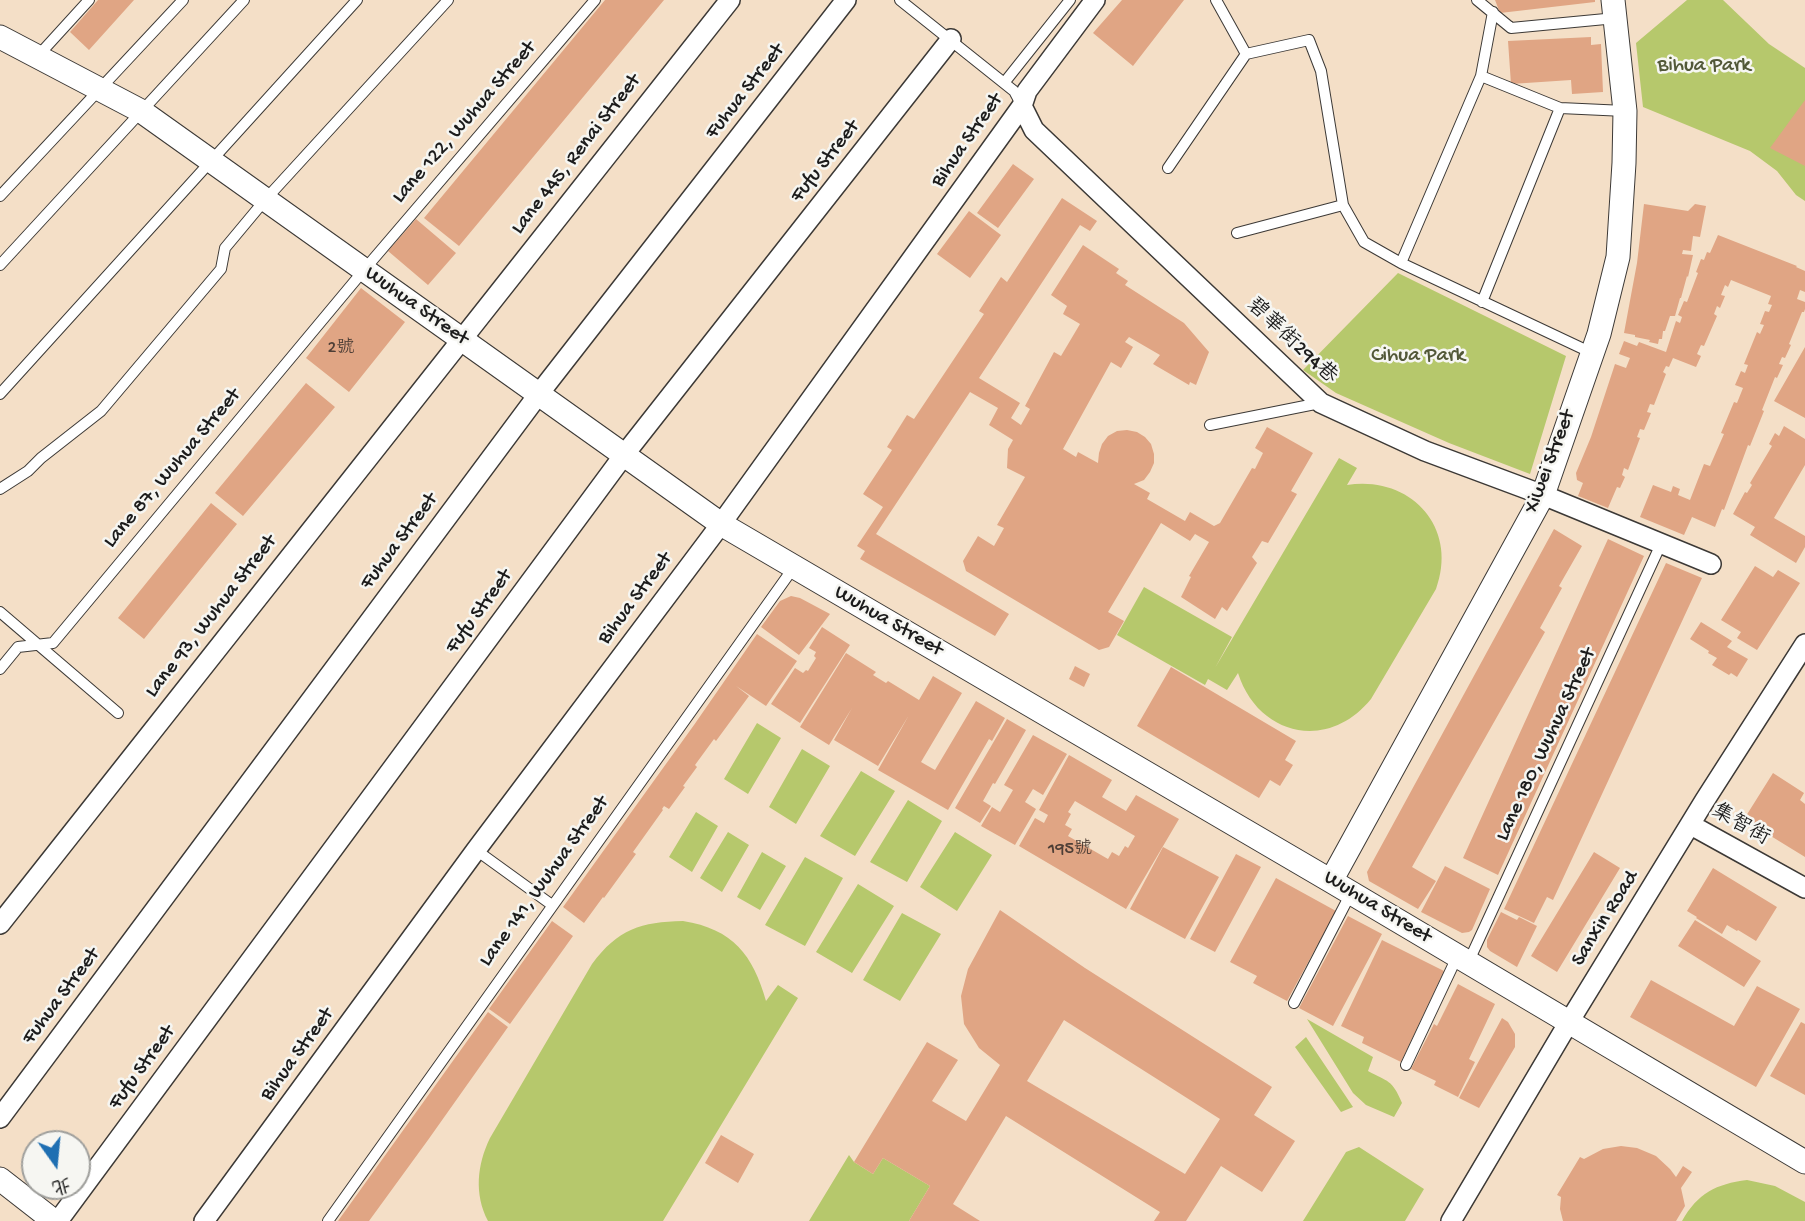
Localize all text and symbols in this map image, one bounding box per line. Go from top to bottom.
street label: Lane 122, Wuhua Street [388,37,542,209]
street label: Fuhua Street [701,39,791,145]
park label: Bihua Park [1657,54,1751,80]
street label: Lane 445, Renai Street [507,70,647,240]
street label: Bihua Street [926,89,1010,193]
street label: Fufu Street [786,116,866,208]
street label: Wuhua Street [359,262,473,352]
street label: 碧華街294巷 [1240,294,1342,390]
house number: 2號 [328,338,354,360]
park label: Cihua Park [1371,344,1465,370]
street label: Lane 87, Wuhua Street [99,384,247,554]
street label: Xiwei Street [1520,407,1582,517]
street label: Fuhua Street [356,489,444,595]
street label: Lane 93, Wuhua Street [141,531,283,703]
street label: Bihua Street [593,548,679,650]
street label: Fufu Street [441,565,519,659]
street label: Wuhua Street [829,581,947,663]
street label: Lane 180, Wuhua Street [1491,644,1603,846]
street label: Lane 141, Wuhua Street [475,792,615,972]
street label: 集智街 [1706,800,1774,852]
house number: 195號 [1048,839,1092,861]
street label: Wuhua Street [1318,866,1436,950]
street label: Sanxin Road [1567,867,1645,971]
street label: Fuhua Street [18,944,106,1050]
street label: Bihua Street [256,1003,340,1107]
street label: Fufu Street [104,1021,182,1115]
north arrow [21,1130,91,1200]
text: 北 [49,1170,73,1197]

